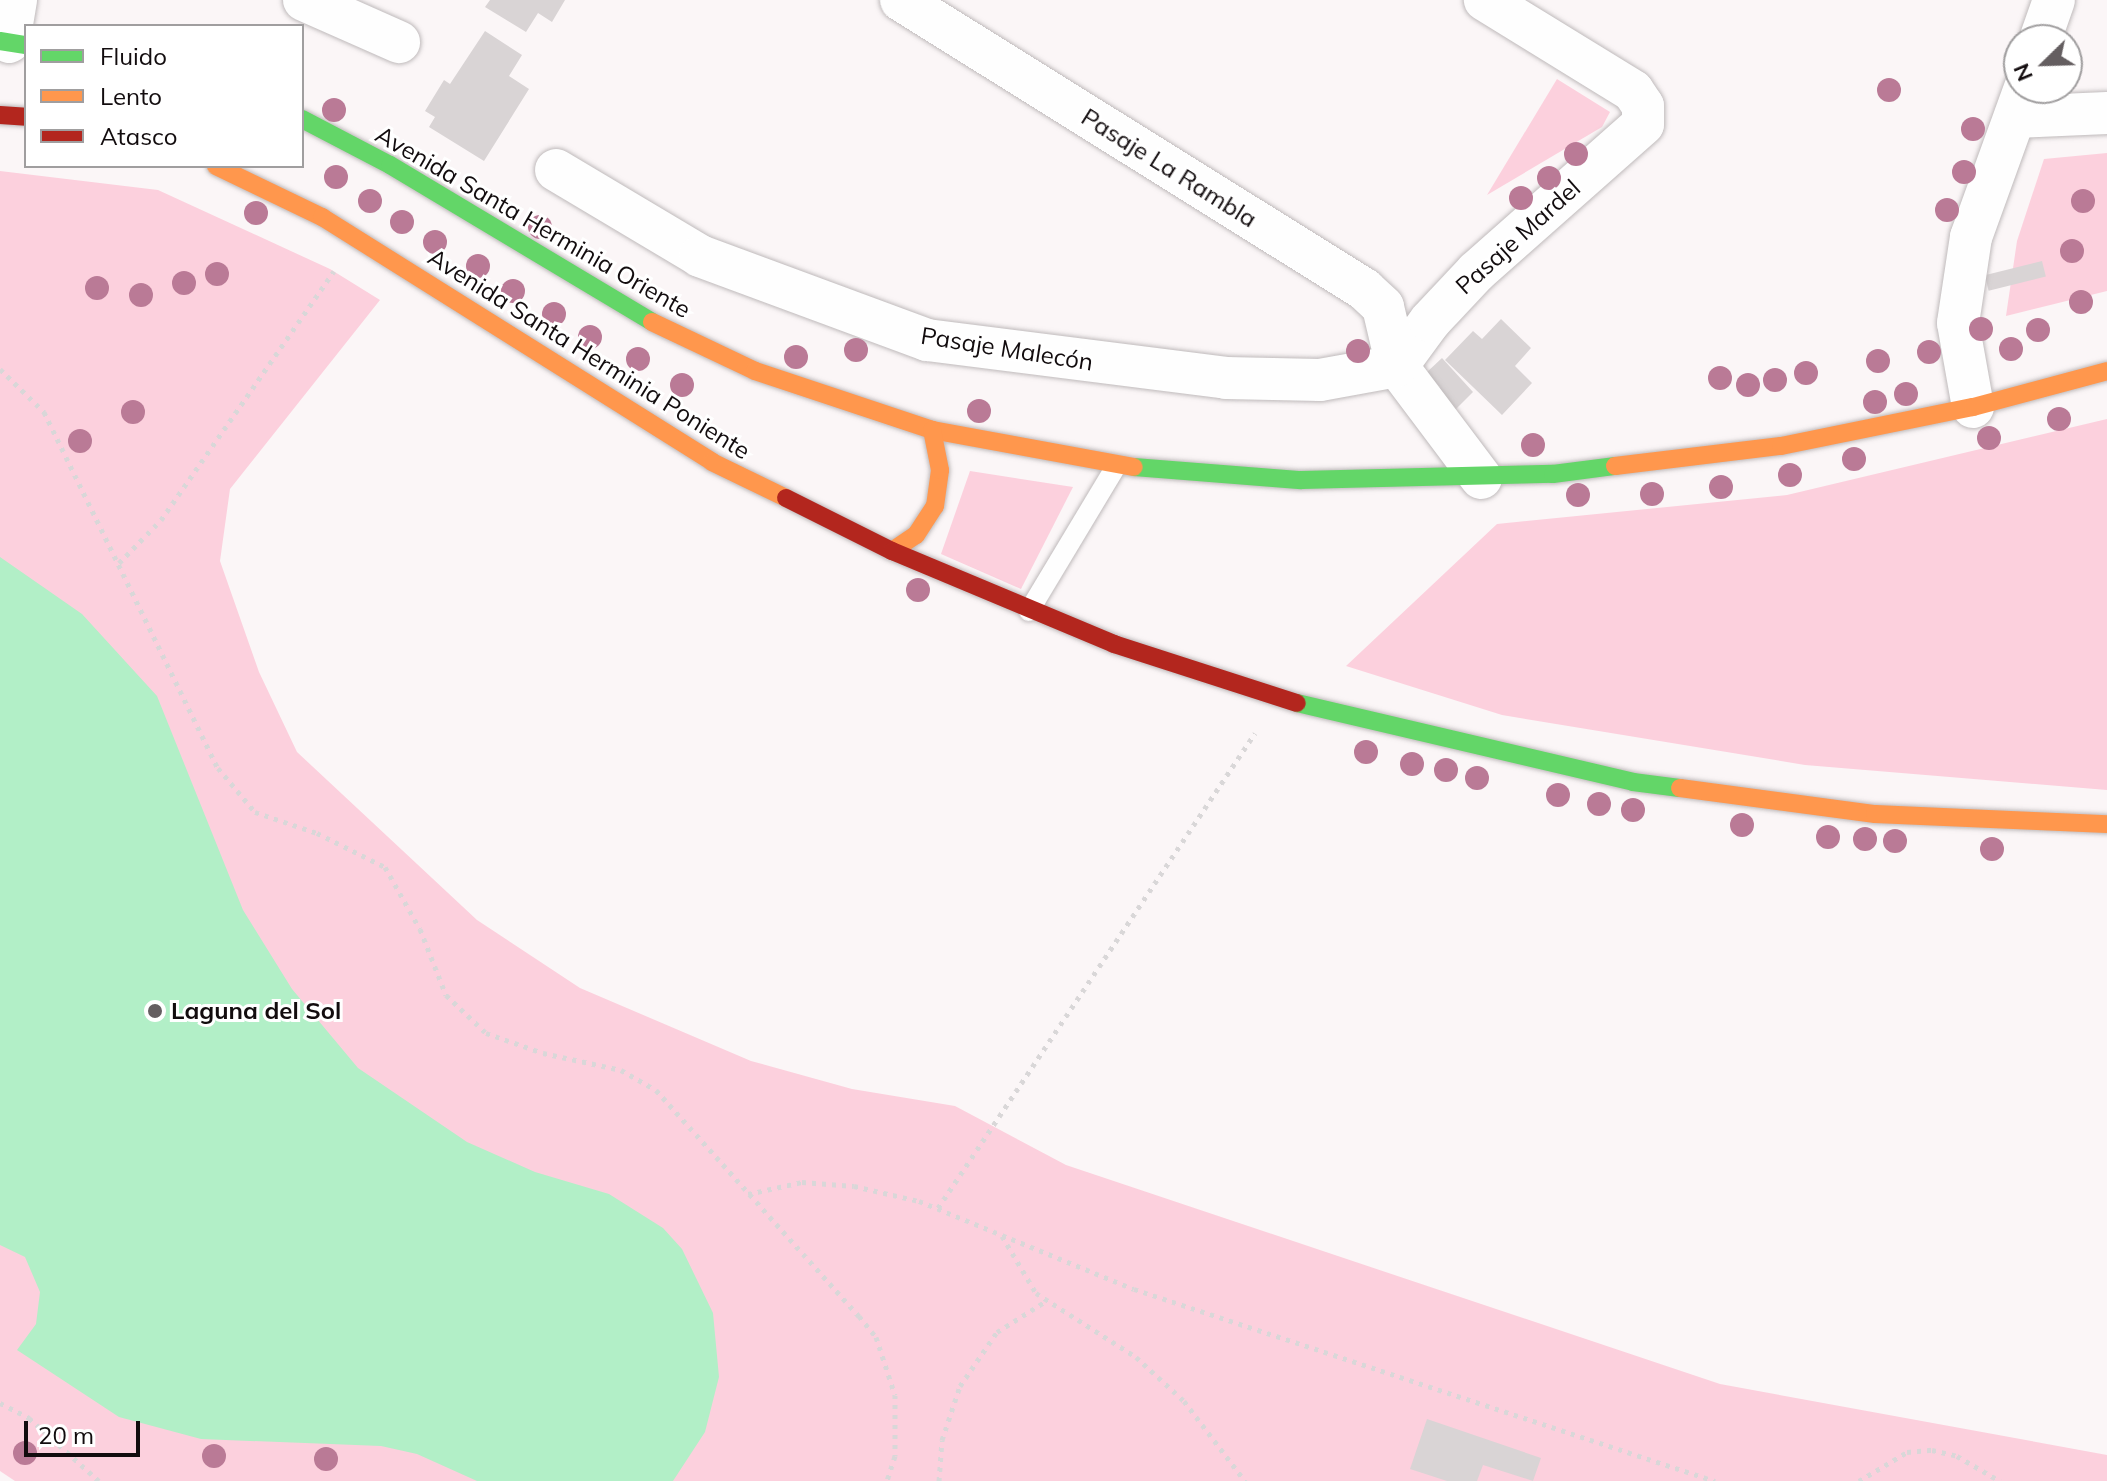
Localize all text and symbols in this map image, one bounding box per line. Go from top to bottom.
legend [24,24,304,168]
north arrow [2003,24,2083,104]
text: Fluido [100,41,167,71]
text: N [2007,59,2039,86]
text: Lento [100,81,162,111]
street label: Pasaje La Rambla [1076,103,1262,233]
street label: Avenida Santa Herminia Oriente [370,120,696,324]
text: Atasco [100,121,177,151]
street label: Pasaje Mardel [1450,174,1586,300]
street label: Avenida Santa Herminia Poniente [423,243,755,465]
street label: Pasaje Malecón [919,321,1095,377]
place label: Laguna del Sol [171,997,341,1025]
marker: Laguna del Sol [146,1002,164,1020]
scale bar [28,1405,144,1455]
text: 20 m [38,1420,94,1450]

